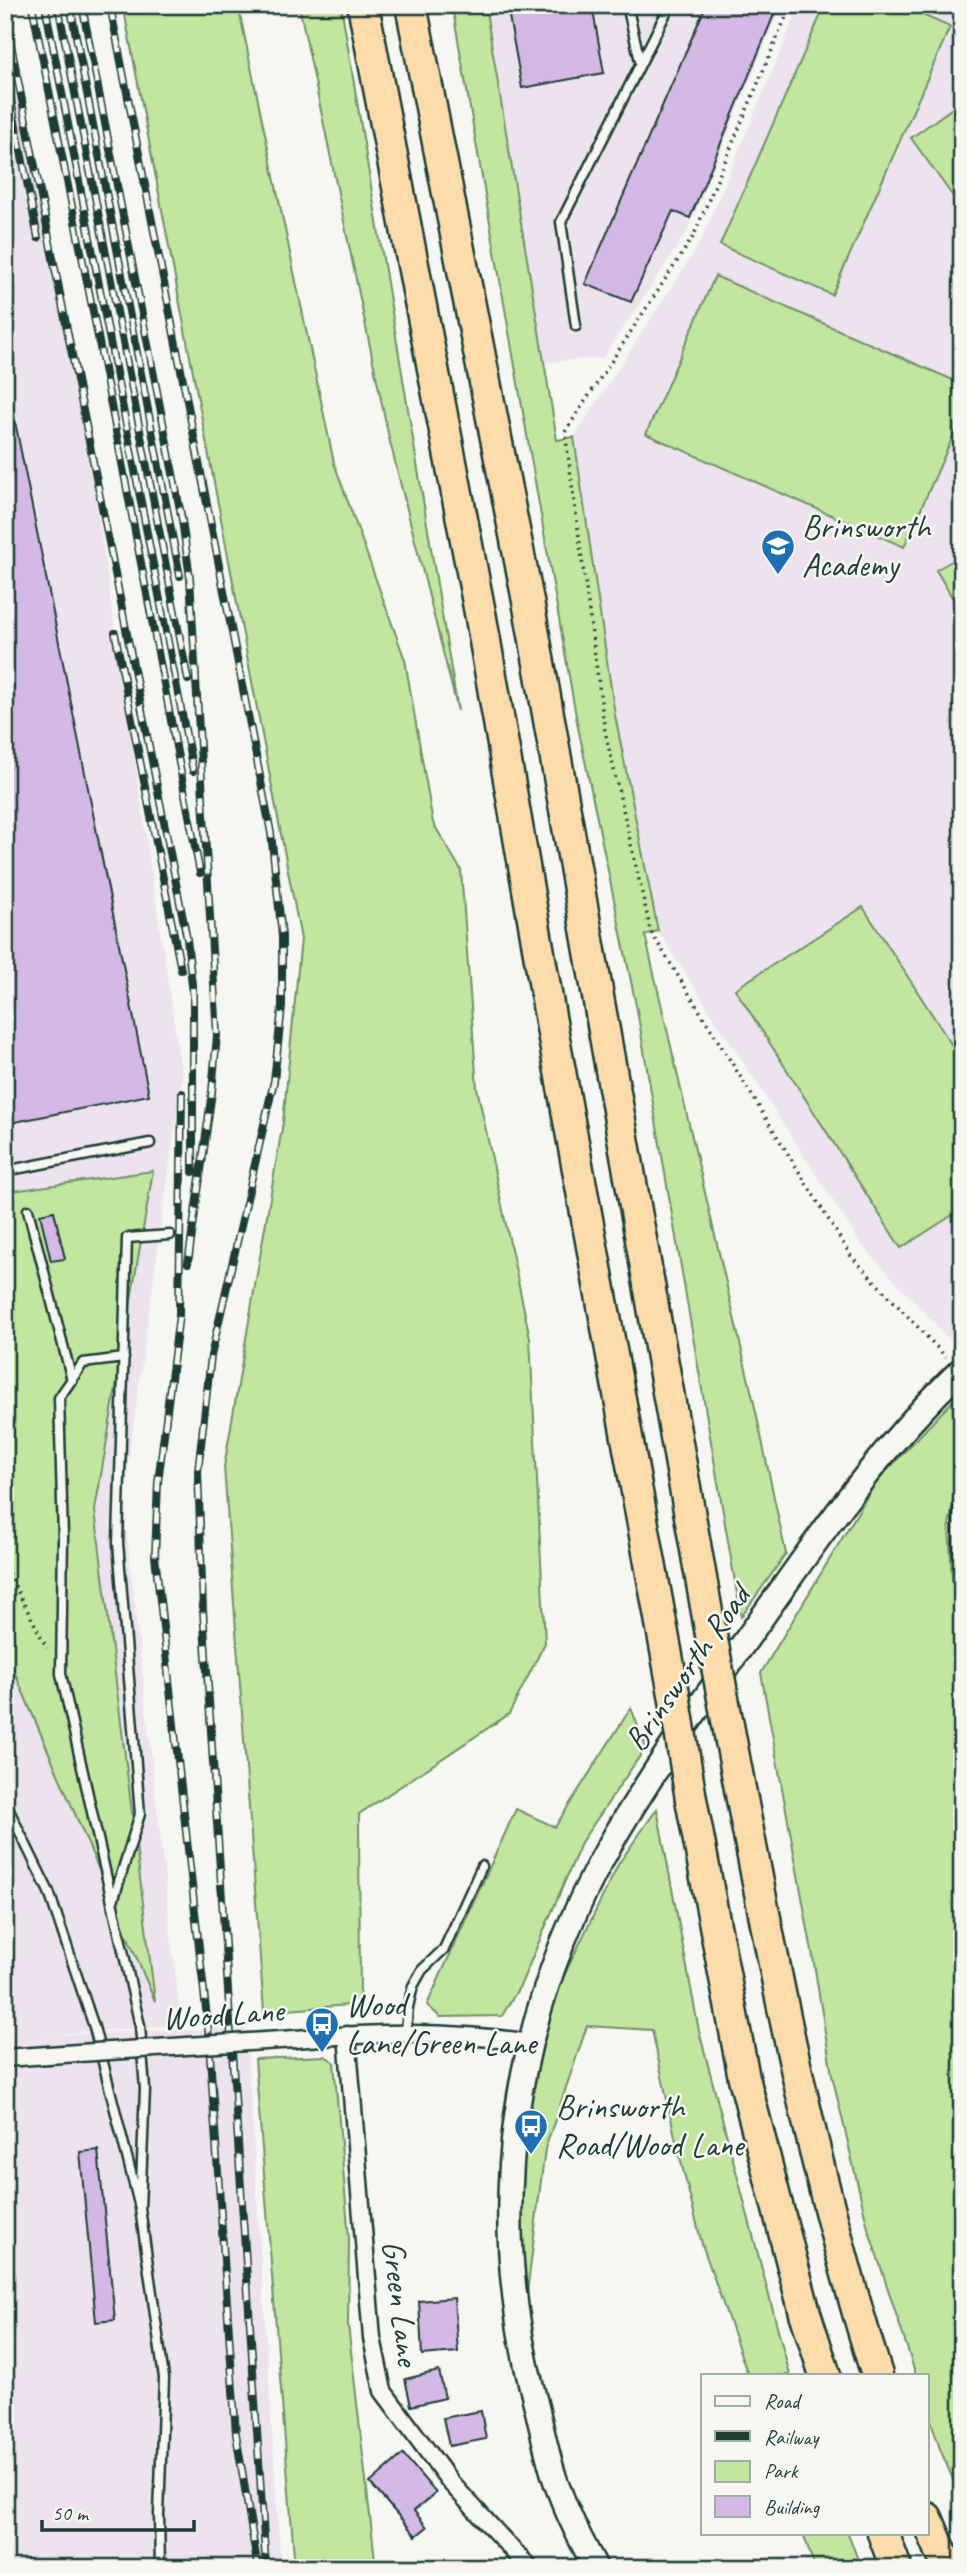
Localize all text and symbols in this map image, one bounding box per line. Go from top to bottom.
place label: Brinsworth Academy [802,506,932,586]
school or university icon: Brinsworth Academy [759,527,797,576]
street label: Brinsworth Road [615,1573,762,1759]
place label: Wood Lane/Green Lane [346,1984,539,2064]
street label: Wood Lane [161,1989,287,2039]
bus stop icon: Wood Lane/Green Lane [303,2005,341,2054]
place label: Brinsworth Road/Wood Lane [556,2086,746,2166]
bus stop icon: Brinsworth Road/Wood Lane [512,2107,550,2156]
street label: Green Lane [373,2238,430,2370]
legend [701,2374,928,2534]
text: Road [764,2388,803,2414]
text: Railway [764,2424,820,2450]
text: Park [764,2458,799,2484]
scale bar [42,2489,194,2533]
text: Building [764,2494,821,2520]
text: 50 m [52,2500,90,2526]

